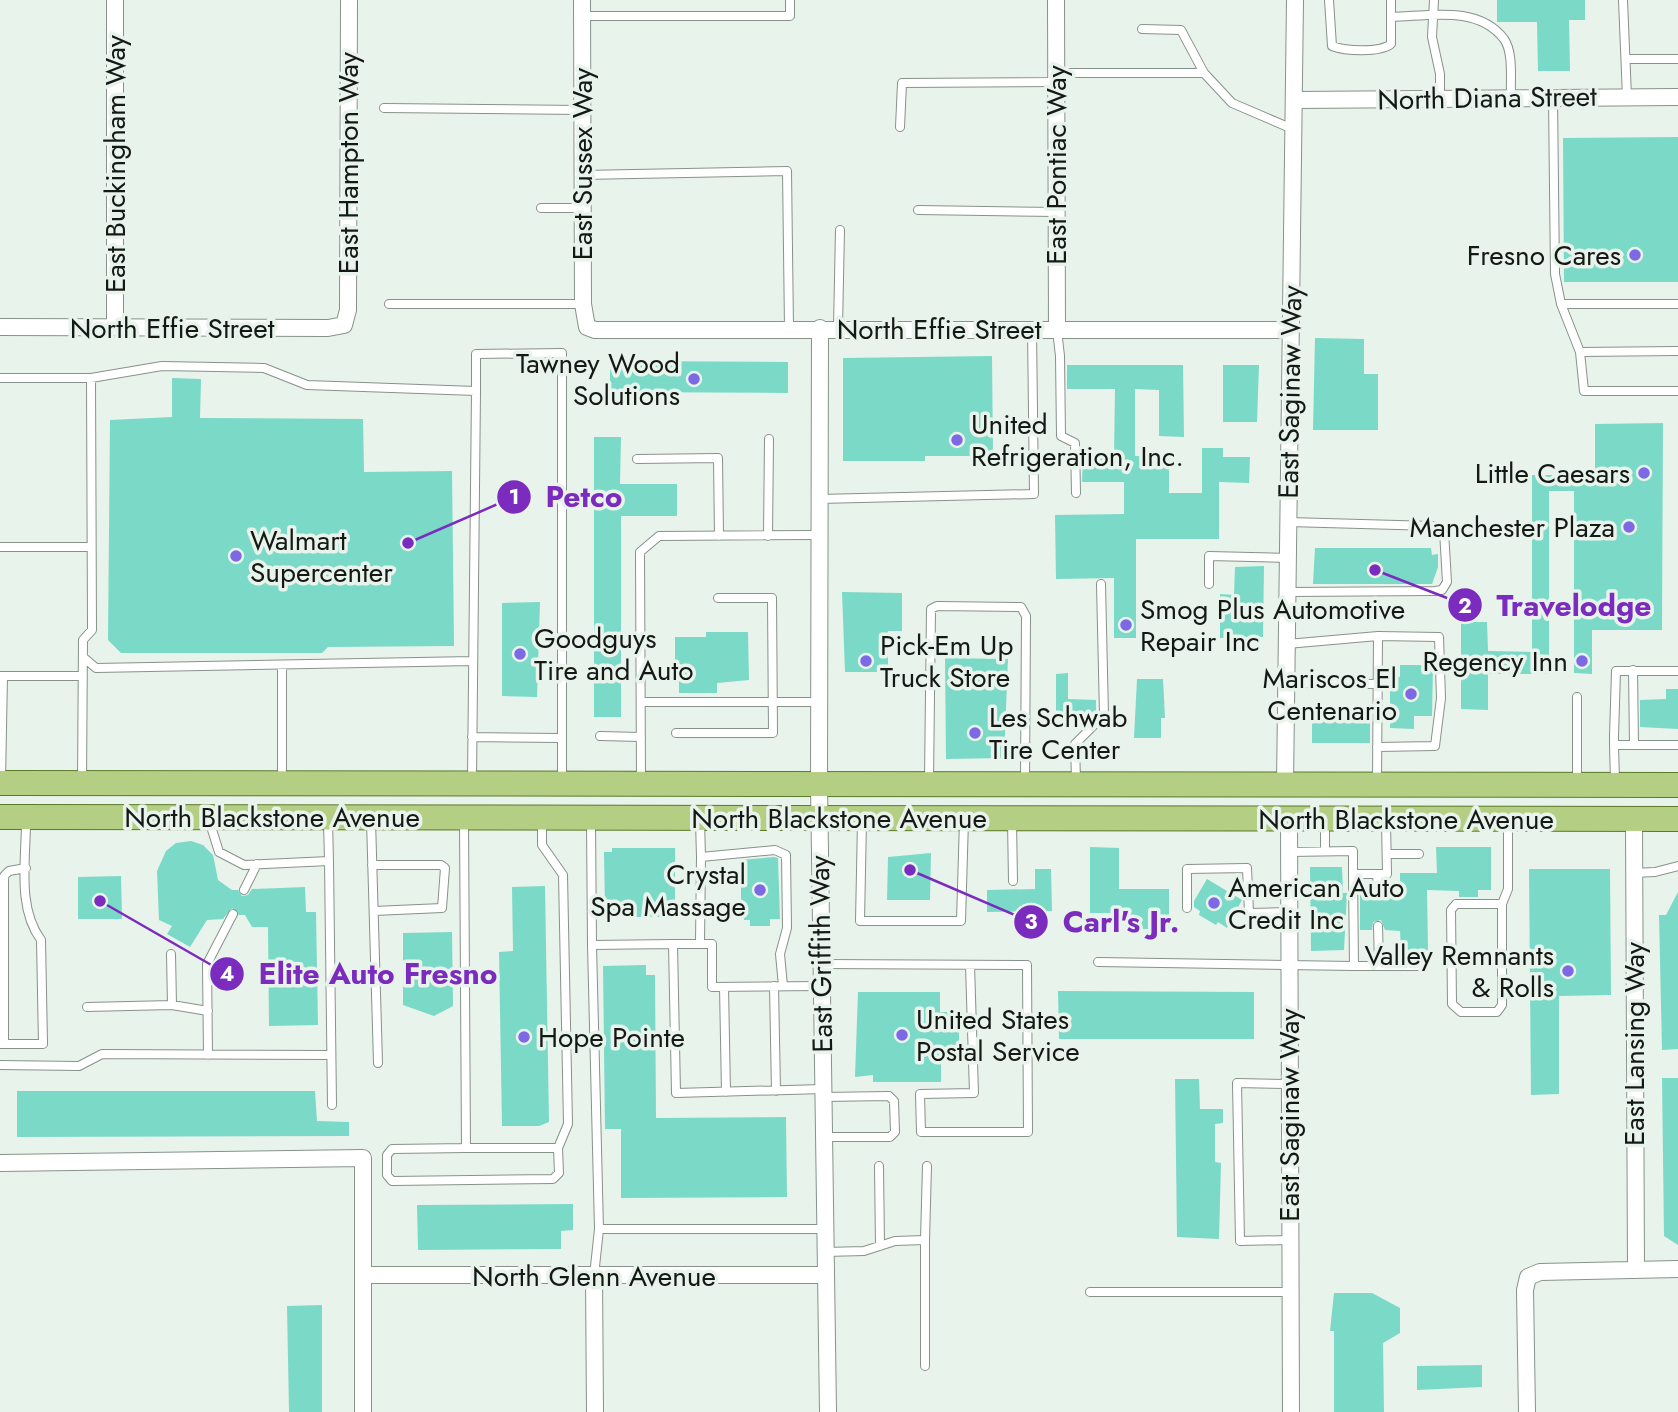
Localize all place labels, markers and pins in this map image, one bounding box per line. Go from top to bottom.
place label: Fresno Cares [1467,235,1621,276]
marker: Fresno Cares [1627,247,1643,263]
place label: Tawney Wood Solutions [516,343,680,416]
marker: Tawney Wood Solutions [686,371,702,387]
place label: United Refrigeration, Inc. [971,404,1184,477]
marker: United Refrigeration, Inc. [949,432,965,448]
place label: Little Caesars [1475,453,1630,494]
marker: Little Caesars [1636,465,1652,481]
callout: Petco [497,471,637,522]
place label: Manchester Plaza [1410,507,1615,548]
marker: Manchester Plaza [1621,519,1637,535]
place label: Walmart Supercenter [250,520,393,593]
marker: Walmart Supercenter [228,548,244,564]
callout: Travelodge [1448,580,1666,631]
place label: Smog Plus Automotive Repair Inc [1140,589,1405,662]
marker: Smog Plus Automotive Repair Inc [1118,617,1134,633]
place label: Goodguys Tire and Auto [534,618,693,691]
place label: Pick-Em Up Truck Store [880,625,1013,698]
place label: Regency Inn [1422,641,1568,682]
marker: Goodguys Tire and Auto [512,646,528,662]
marker: Pick-Em Up Truck Store [858,653,874,669]
marker: Regency Inn [1574,653,1590,669]
place label: Mariscos El Centenario [1262,658,1397,731]
marker: Mariscos El Centenario [1403,686,1419,702]
place label: Les Schwab Tire Center [989,697,1127,770]
marker: Les Schwab Tire Center [967,725,983,741]
place label: Crystal Spa Massage [590,854,746,927]
place label: American Auto Credit Inc [1228,867,1404,940]
marker: Crystal Spa Massage [752,882,768,898]
marker: American Auto Credit Inc [1206,895,1222,911]
callout: Carl's Jr. [1014,896,1193,947]
place label: Valley Remnants & Rolls [1364,935,1554,1008]
callout: Elite Auto Fresno [210,948,512,999]
marker: Valley Remnants & Rolls [1560,963,1576,979]
place label: United States Postal Service [916,999,1080,1072]
place label: Hope Pointe [538,1017,685,1058]
marker: United States Postal Service [894,1027,910,1043]
marker: Hope Pointe [516,1029,532,1045]

